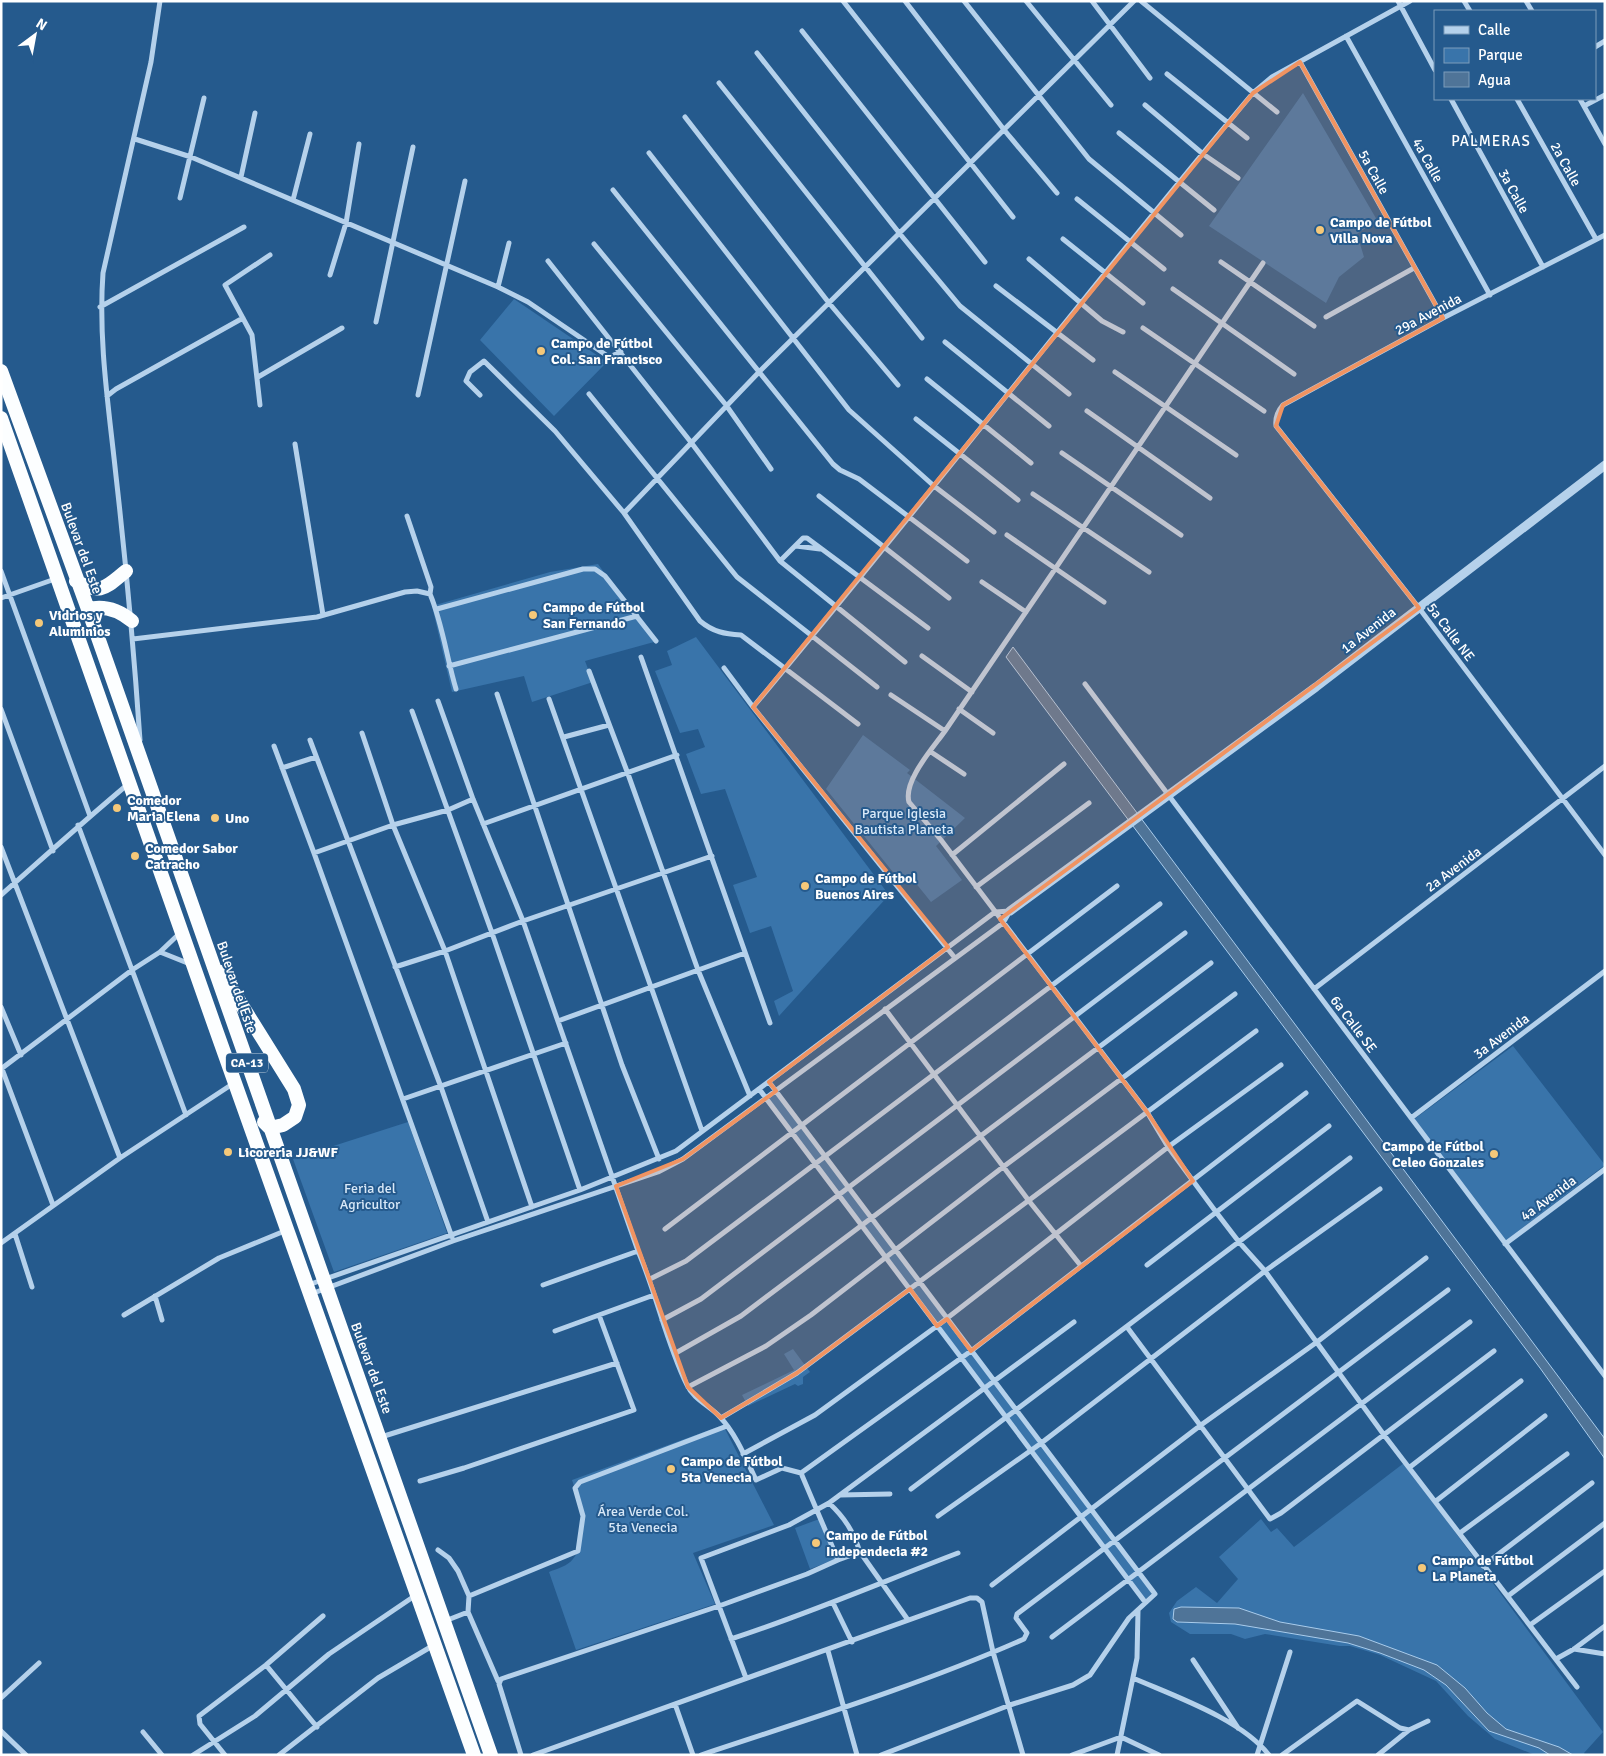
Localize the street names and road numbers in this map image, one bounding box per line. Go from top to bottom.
street label: 4a Calle [1408,135,1447,185]
street label: 2a Calle [1546,139,1585,189]
street label: 5a Calle [1354,147,1393,197]
street label: 3a Calle [1494,166,1533,216]
street label: 29a Avenida [1392,290,1464,339]
street label: Bulevar del Este [57,500,106,596]
street label: 5a Calle NE [1423,600,1478,665]
street label: 1a Avenida [1337,604,1399,657]
street label: 2a Avenida [1422,843,1484,896]
street label: Bulevar del Este [213,939,260,1035]
street label: 6a Calle SE [1327,992,1381,1056]
street label: 3a Avenida [1470,1010,1532,1063]
road number: CA-13 [226,1054,268,1072]
street label: 4a Avenida [1517,1172,1579,1225]
street label: Bulevar del Este [347,1320,396,1416]

